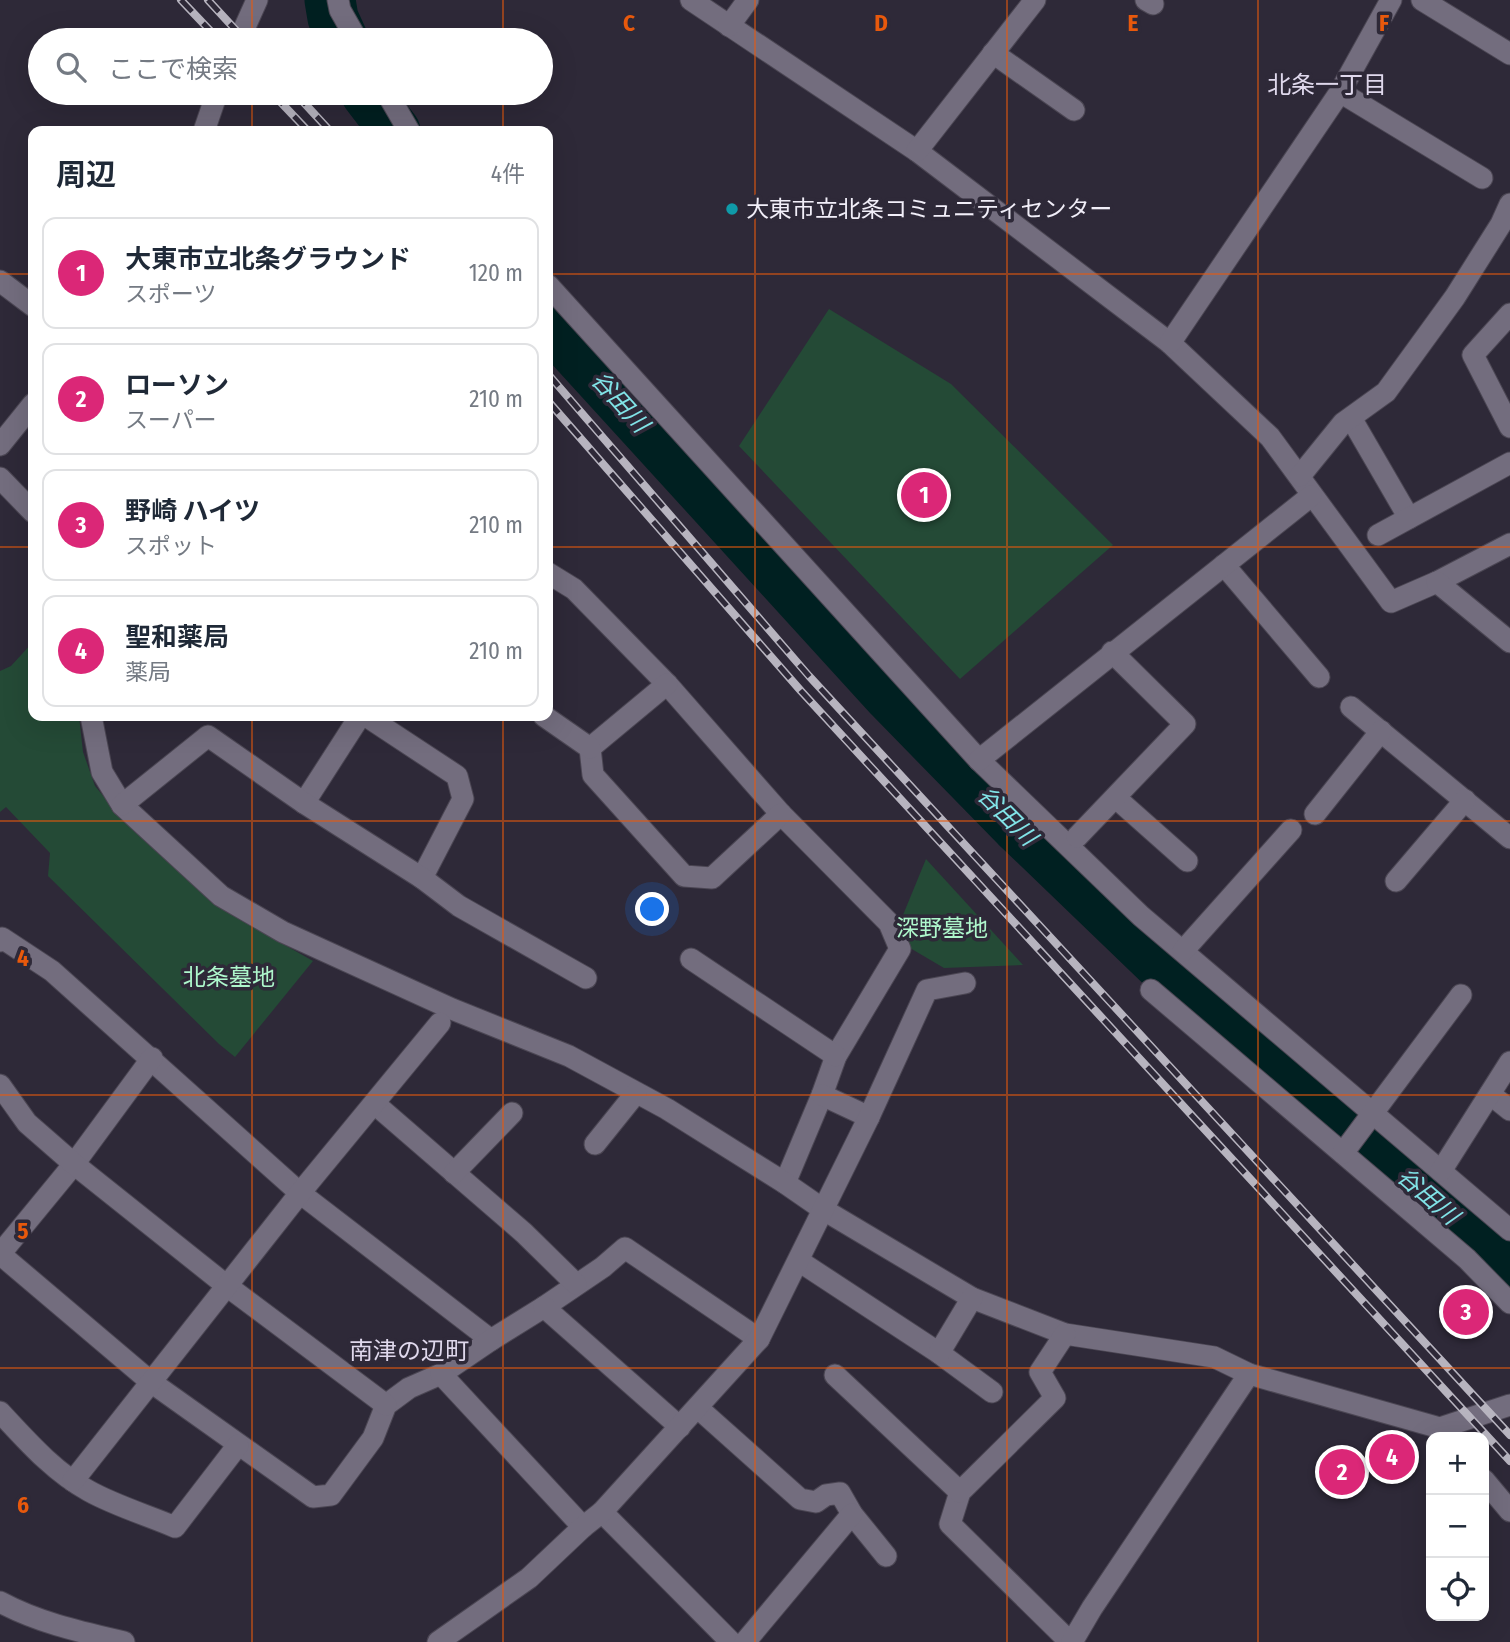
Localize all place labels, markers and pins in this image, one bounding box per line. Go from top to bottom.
place label: 大東市立北条コミュニティセンター [746,195,1113,223]
marker: 大東市立北条コミュニティセンター [724,201,740,217]
pin: 1 [901,469,947,521]
pin: 3 [1443,1286,1489,1338]
pin: 4 [1369,1431,1415,1483]
pin: 2 [1319,1446,1365,1498]

